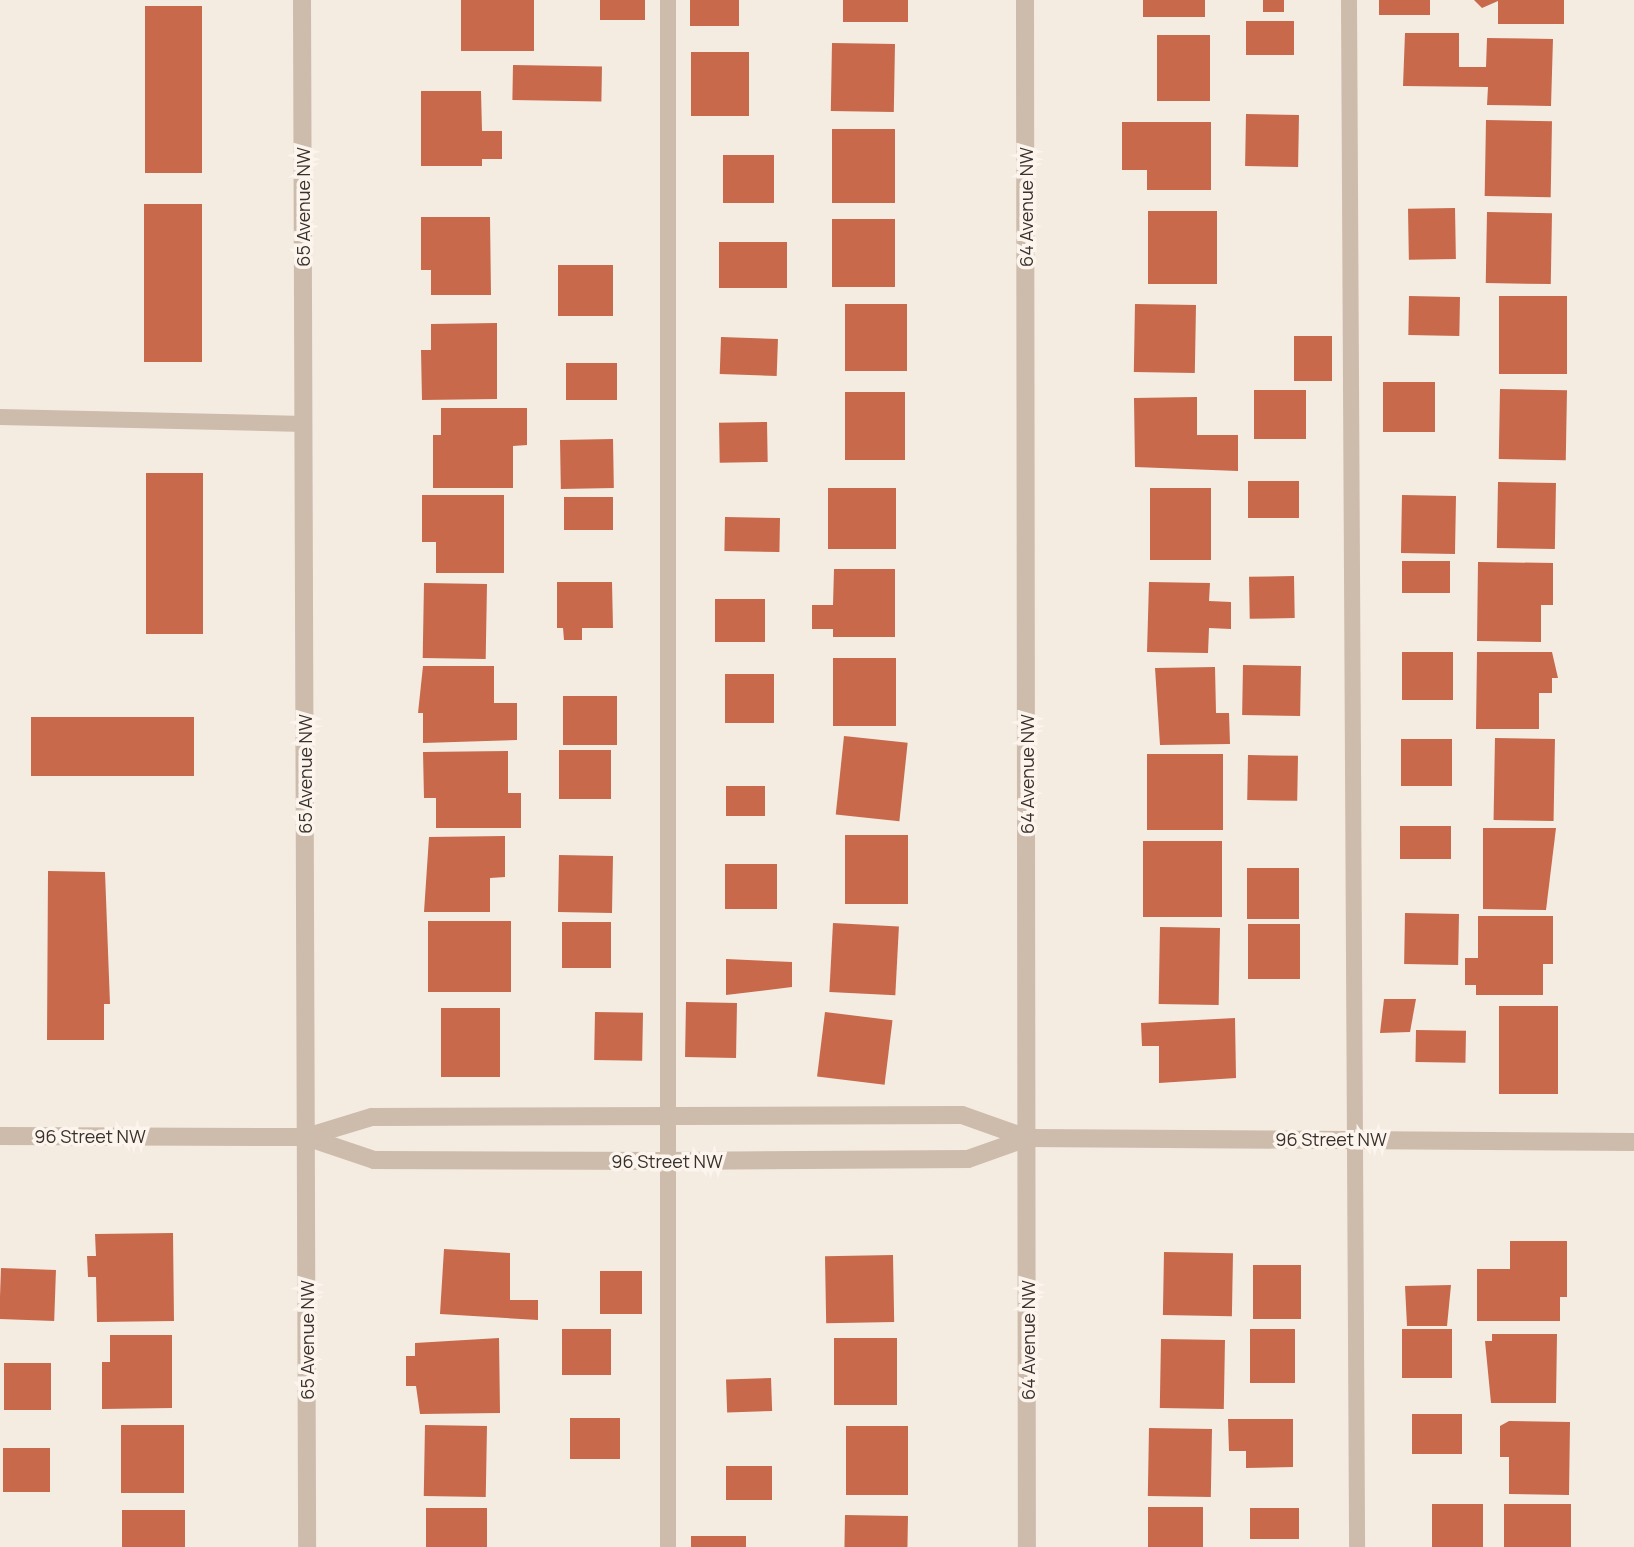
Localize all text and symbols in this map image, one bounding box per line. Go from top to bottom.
street label: 65 Avenue NW [292,147,314,267]
street label: 64 Avenue NW [1015,147,1037,267]
street label: 65 Avenue NW [294,714,316,834]
street label: 64 Avenue NW [1016,714,1038,834]
street label: 96 Street NW [34,1125,146,1147]
street label: 96 Street NW [1275,1128,1387,1150]
street label: 96 Street NW [611,1150,723,1172]
street label: 65 Avenue NW [296,1280,318,1400]
street label: 64 Avenue NW [1017,1280,1039,1400]

